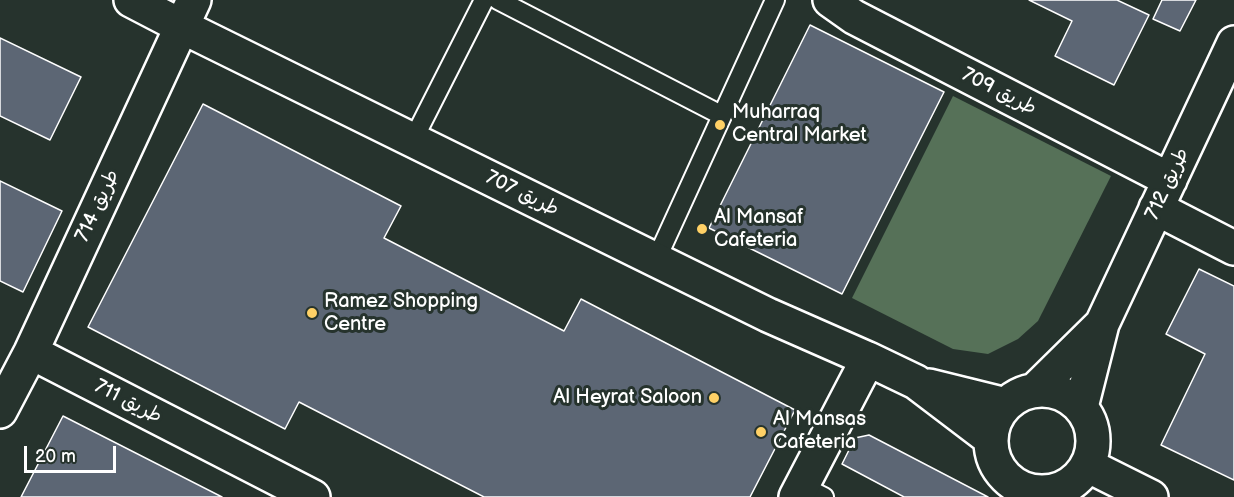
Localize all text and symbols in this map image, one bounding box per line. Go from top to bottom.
street label: طريق 709 [958,63,1040,121]
place label: Muharraq Central Market [732,101,867,148]
marker: Muharraq Central Market [713,118,727,132]
street label: طريق 712 [1141,144,1195,224]
street label: طريق 714 [71,166,125,246]
street label: طريق 707 [481,166,563,222]
place label: Al Mansaf Cafeteria [714,206,803,253]
marker: Al Mansaf Cafeteria [695,222,709,236]
place label: Ramez Shopping Centre [324,290,478,337]
marker: Ramez Shopping Centre [305,306,319,320]
street label: طريق 711 [90,375,166,429]
place label: Al Heyrat Saloon [553,386,702,410]
marker: Al Heyrat Saloon [707,391,721,405]
place label: Al Mansas Cafeteria [773,408,866,455]
marker: Al Mansas Cafeteria [754,425,768,439]
scale bar [27,434,118,472]
text: 20 m [35,446,76,467]

